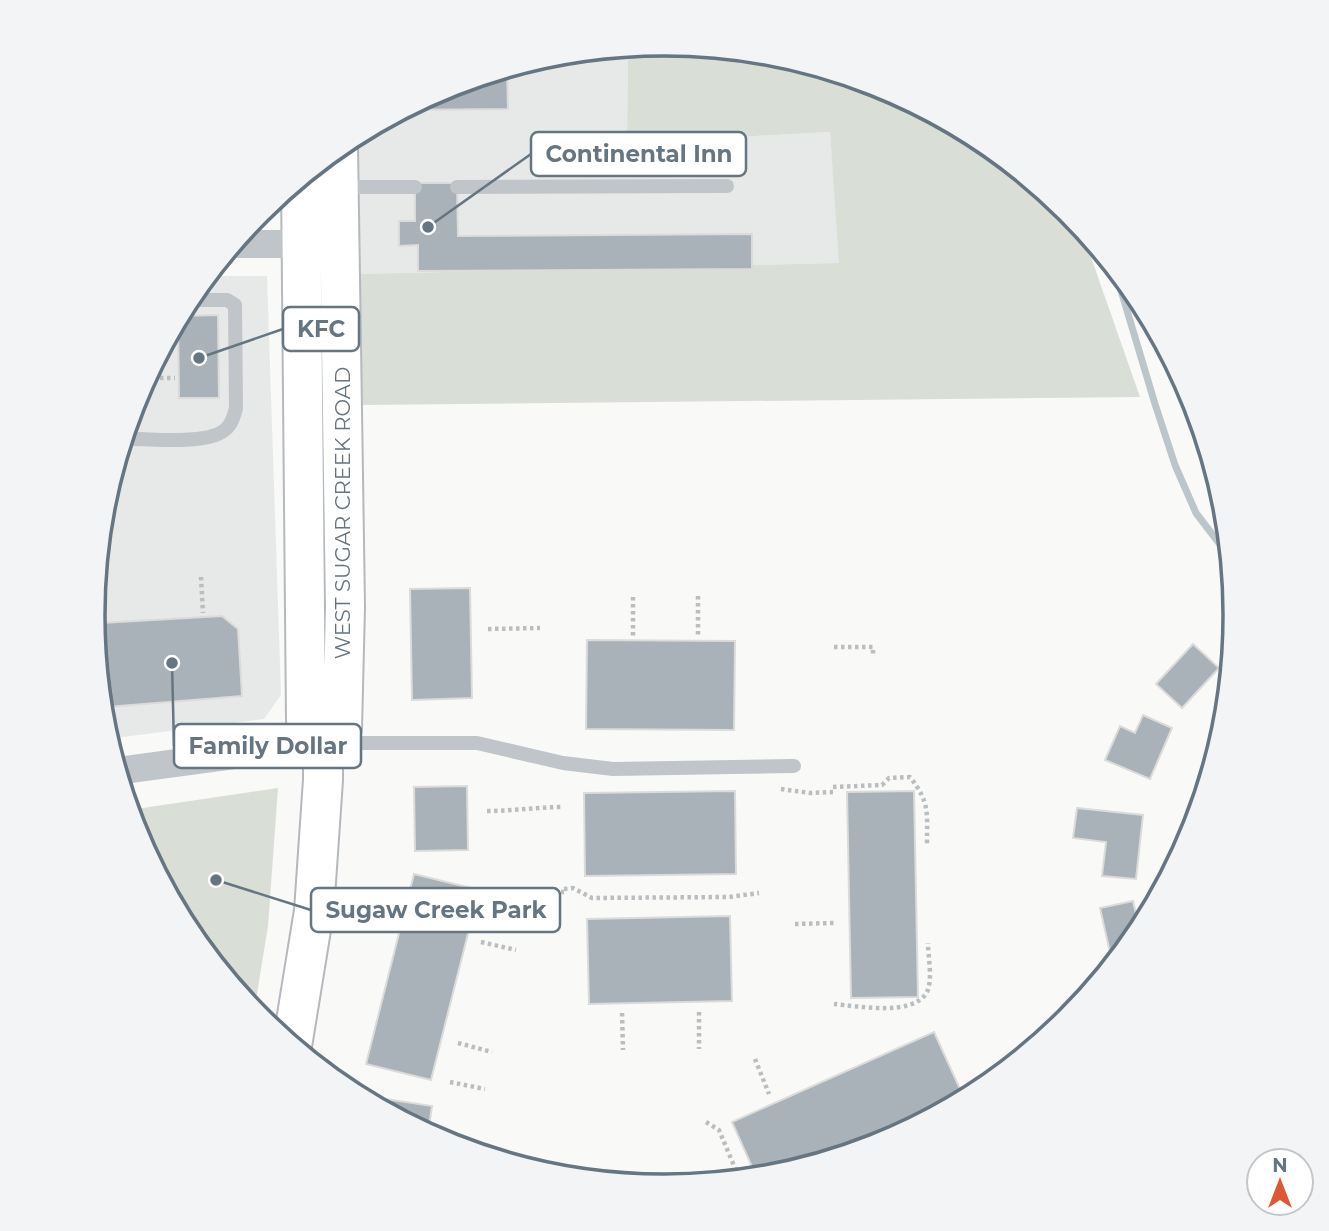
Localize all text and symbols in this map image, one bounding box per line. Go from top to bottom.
callout: Continental Inn [531,132,746,176]
text: Continental Inn [545,140,733,168]
callout: KFC [283,307,359,351]
text: KFC [297,315,345,343]
street label: WEST SUGAR CREEK ROAD [330,367,355,659]
callout: Family Dollar [174,724,361,768]
text: Family Dollar [189,732,347,760]
callout: Sugaw Creek Park [311,888,560,932]
text: Sugaw Creek Park [325,896,548,924]
north arrow [1245,1147,1315,1217]
text: N [1272,1154,1288,1177]

